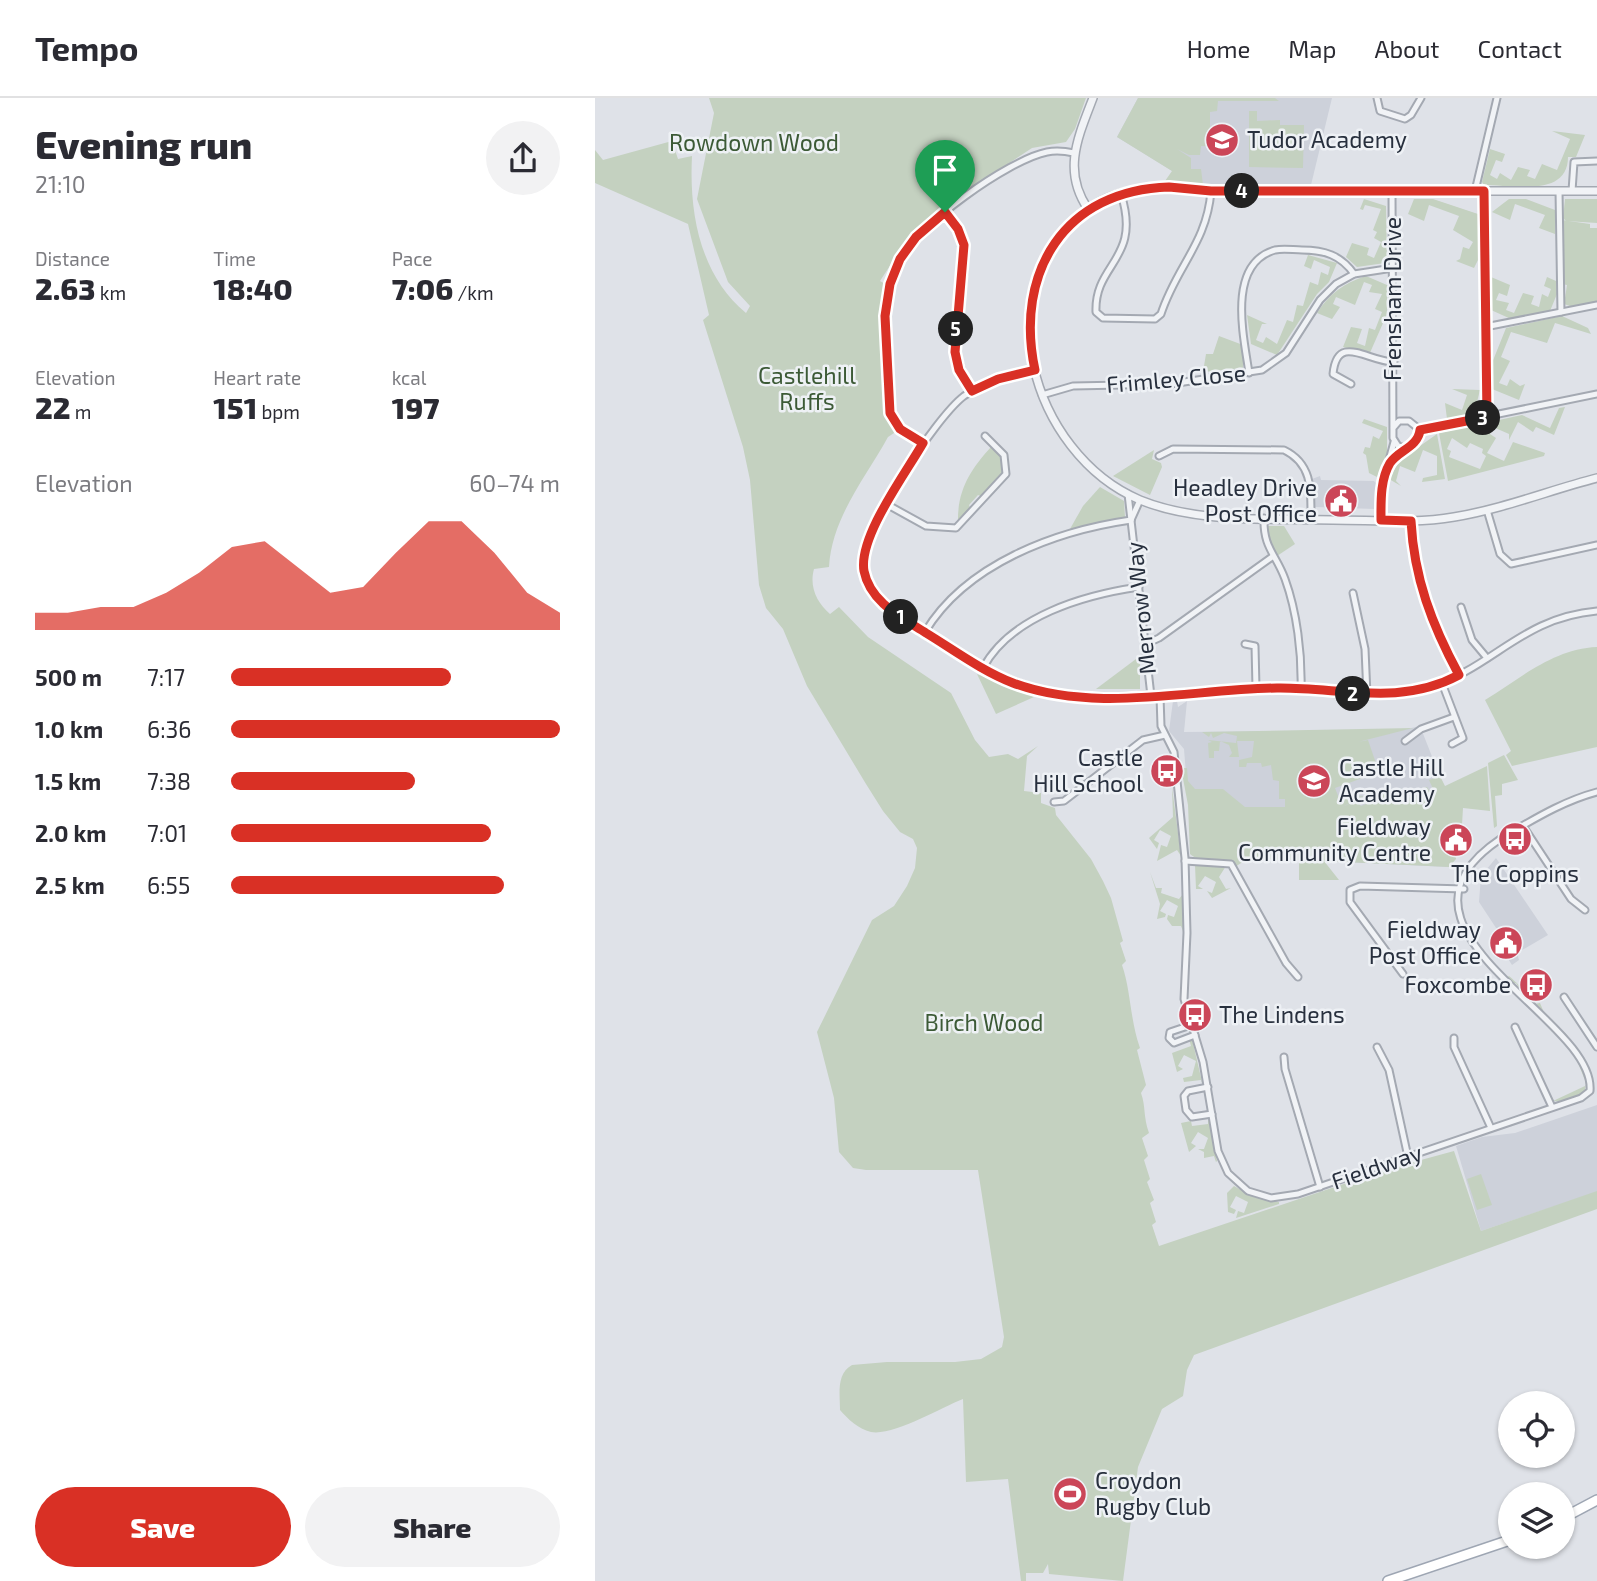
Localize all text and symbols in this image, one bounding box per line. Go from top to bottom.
text: Tempo [35,28,139,68]
text: Home [1187,34,1250,63]
text: Map [1288,34,1336,63]
text: About [1374,34,1440,63]
text: Contact [1478,34,1562,63]
text: Evening run [35,121,252,167]
button: share [486,121,560,195]
school or university icon: Tudor Academy [1203,121,1241,159]
place label: Tudor Academy [1247,125,1407,153]
park label: Rowdown Wood [669,128,839,156]
pin [915,140,975,212]
icon: arrive [926,151,964,189]
text: 21:10 [35,170,86,198]
pin: 4 [1225,174,1259,208]
text: 4 [1235,179,1248,202]
street label: Frensham Drive [1378,217,1406,381]
text: Distance [35,247,110,270]
text: Time [213,247,256,270]
text: Pace [392,247,433,270]
text: 2.63 [35,270,95,306]
text: 18:40 [213,270,293,306]
text: 7:06 [392,270,453,306]
text: km [95,281,126,304]
text: /km [453,281,494,304]
pin: 5 [939,312,973,346]
text: 5 [950,317,961,340]
street label: Frimley Close [1105,358,1247,398]
park label: Castlehill Ruffs [758,361,856,415]
text: Elevation [35,366,116,389]
text: Heart rate [213,366,301,389]
text: kcal [392,366,426,389]
text: 22 [35,389,70,425]
text: 151 [213,389,257,425]
text: 197 [392,389,439,425]
text: m [70,400,91,423]
text: bpm [257,400,300,423]
pin: 3 [1465,400,1501,436]
text: 3 [1477,406,1488,429]
text: Elevation [35,469,133,497]
text: 60–74 m [469,469,560,497]
place label: Headley Drive Post Office [1173,473,1317,527]
public building icon: Headley Drive Post Office [1322,482,1360,520]
street label: Merrow Way [1119,540,1161,676]
pin: 1 [883,600,919,634]
text: 1 [896,605,905,628]
text: 500 m [35,663,102,691]
text: 7:17 [147,663,185,691]
pin: 2 [1335,676,1371,712]
text: 2 [1347,682,1358,705]
text: 1.0 km [35,715,103,743]
text: 6:36 [147,715,192,743]
place label: Castle Hill School [1033,743,1143,797]
bus stop icon: Castle Hill School [1148,752,1186,790]
place label: Castle Hill Academy [1339,753,1444,807]
school or university icon: Castle Hill Academy [1295,762,1333,800]
text: 1.5 km [35,767,101,795]
text: 7:38 [147,767,191,795]
place label: Fieldway Community Centre [1238,812,1431,866]
text: 2.0 km [35,819,107,847]
text: 7:01 [147,819,187,847]
bus stop icon: The Coppins [1496,820,1534,858]
public building icon: Fieldway Community Centre [1437,821,1475,859]
place label: The Coppins [1451,859,1579,887]
text: 2.5 km [35,871,105,899]
text: 6:55 [147,871,190,899]
place label: Fieldway Post Office [1369,915,1481,969]
public building icon: Fieldway Post Office [1487,924,1525,962]
bus stop icon: Foxcombe [1517,966,1555,1004]
place label: Foxcombe [1405,970,1511,998]
bus stop icon: The Lindens [1176,996,1214,1034]
place label: The Lindens [1219,1000,1345,1028]
park label: Birch Wood [924,1008,1044,1036]
street label: Fieldway [1328,1137,1426,1195]
map controls [1498,1391,1575,1559]
button: locate [1498,1391,1575,1468]
place label: Croydon Rugby Club [1095,1466,1211,1520]
sports icon: Croydon Rugby Club [1051,1475,1089,1513]
button: layers [1498,1482,1575,1559]
button: Save [35,1487,291,1567]
button: Share [305,1487,560,1567]

